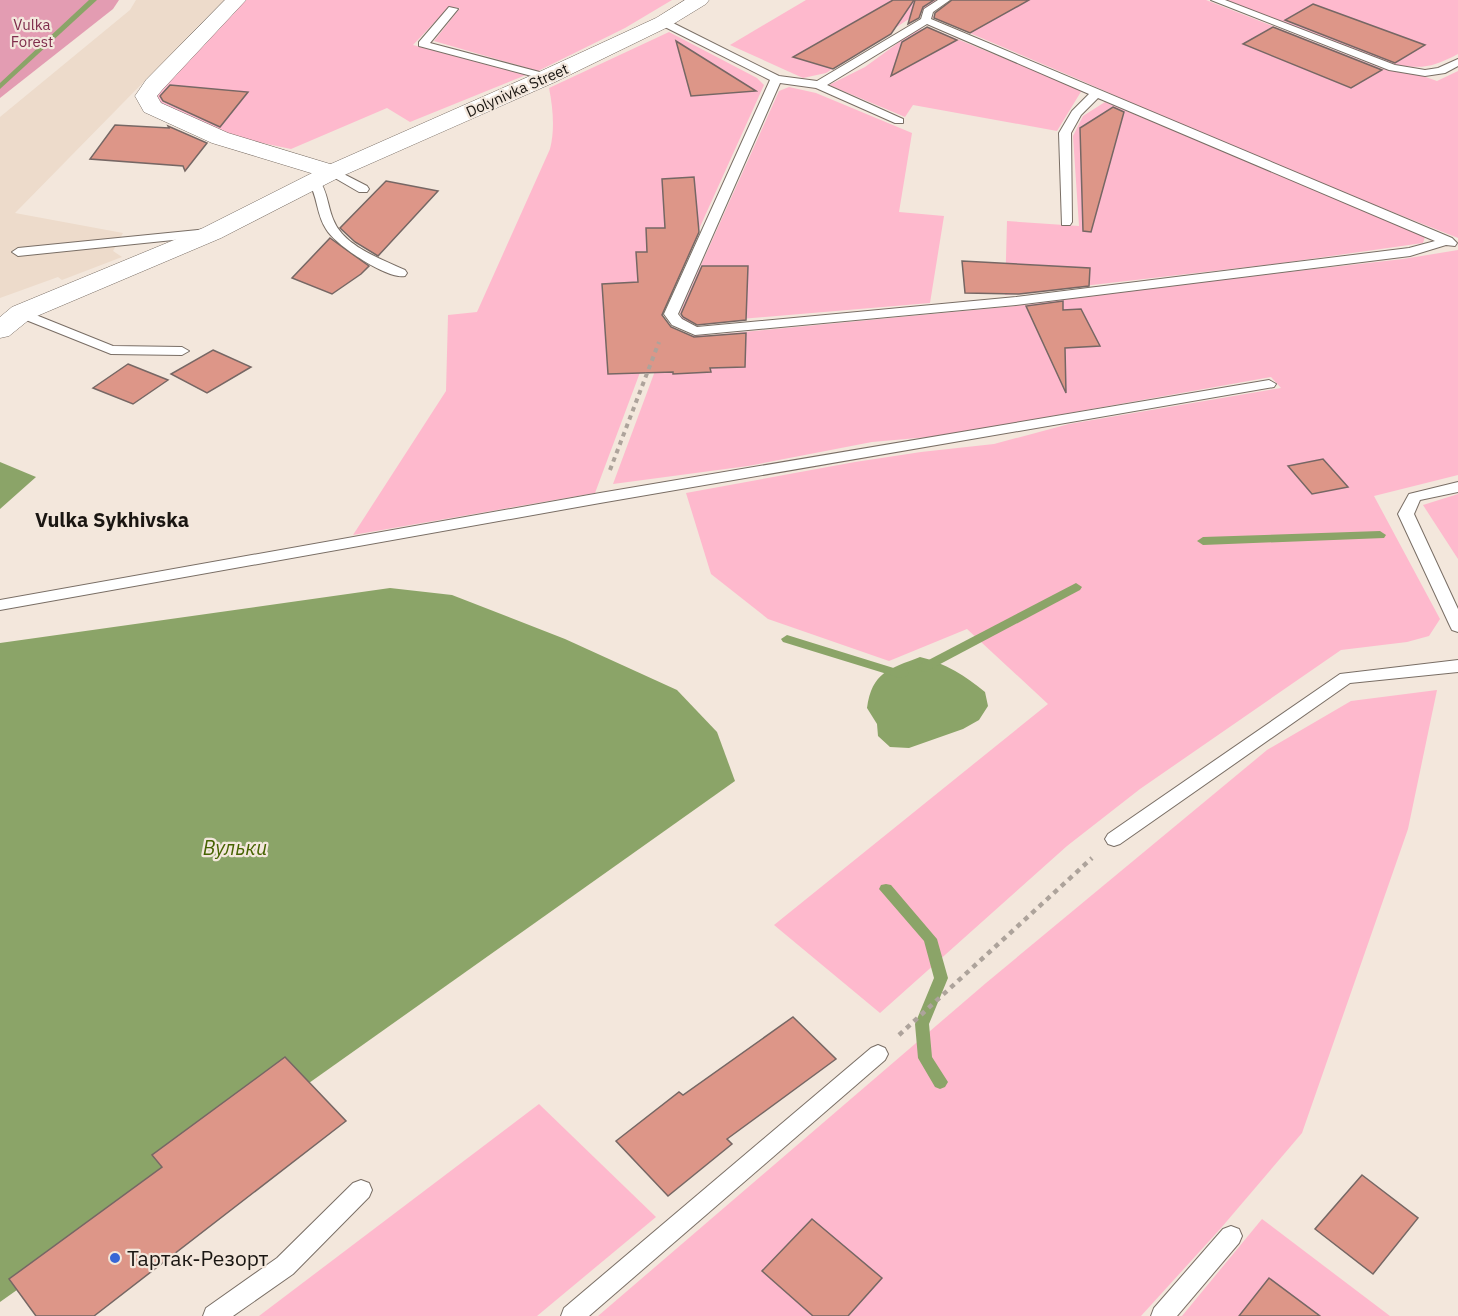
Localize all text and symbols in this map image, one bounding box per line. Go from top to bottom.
park label: Vulka Forest [11,15,53,51]
street label: Dolynivka Street [463,59,571,121]
district label: Vulka Sykhivska [35,506,189,533]
water label: Вульки [203,834,267,861]
place label: Тартак-Резорт [127,1244,269,1272]
marker: Тартак-Резорт [108,1251,122,1265]

